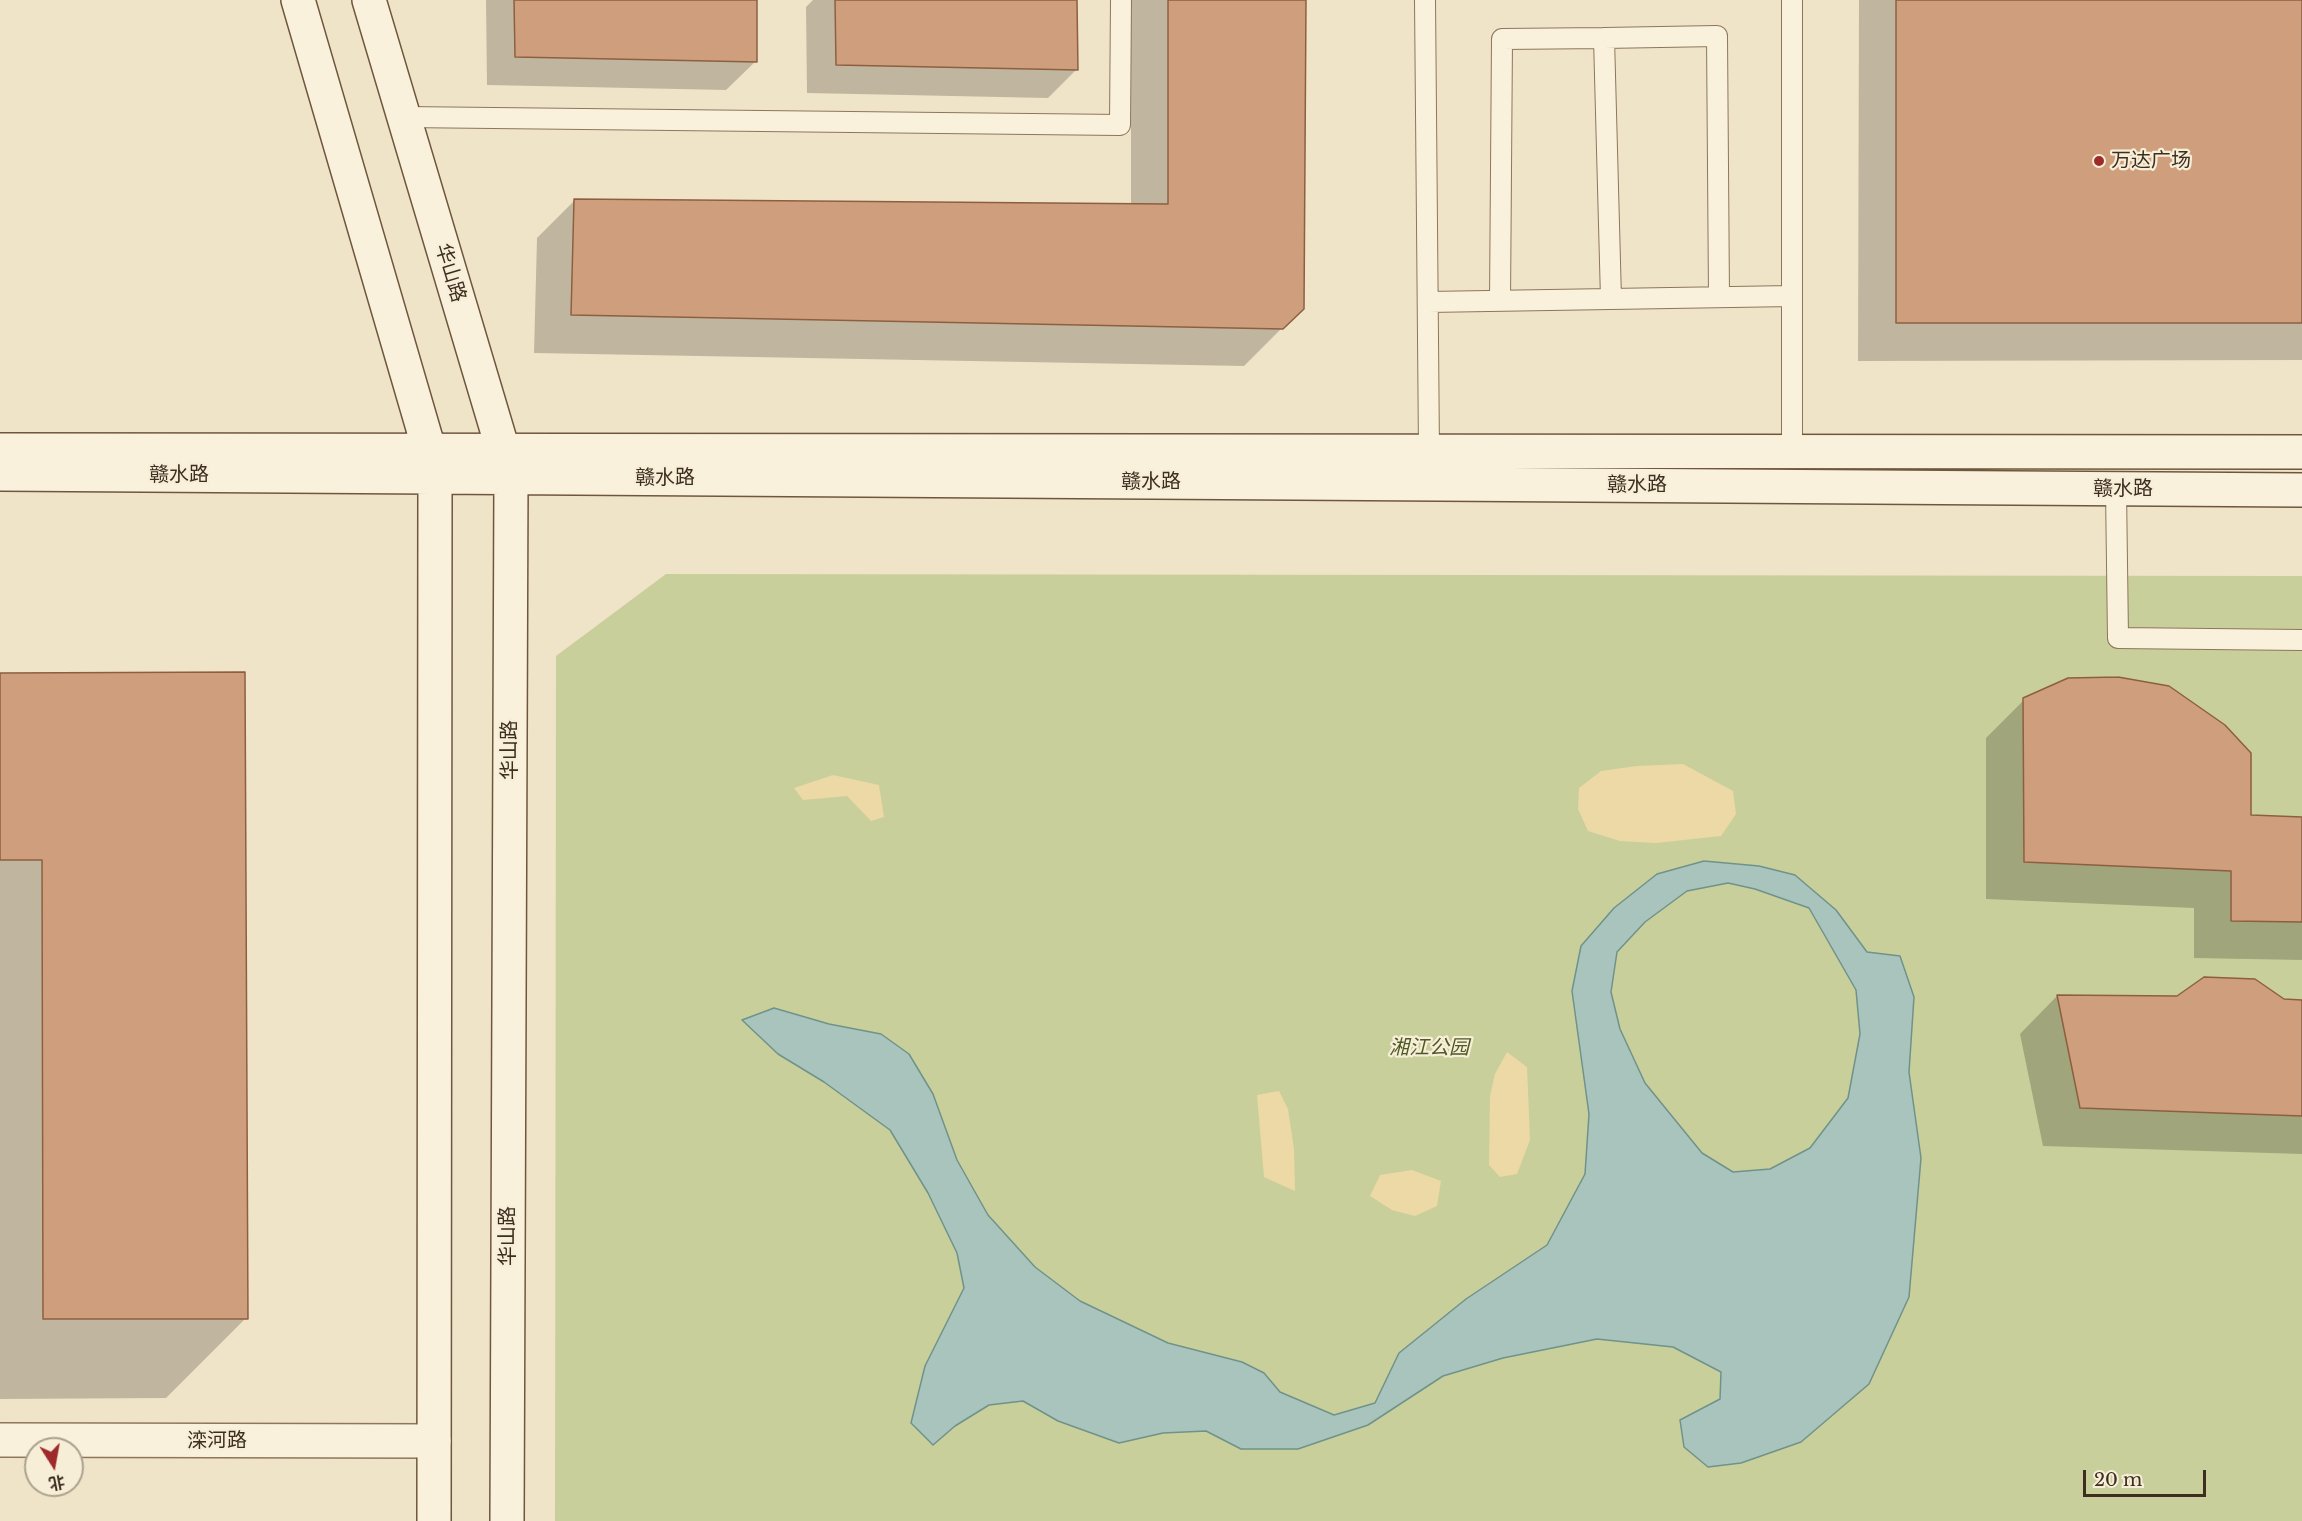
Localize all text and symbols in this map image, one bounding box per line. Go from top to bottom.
place label: 万达广场 [2111,149,2191,173]
marker: 万达广场 [2092,154,2106,168]
street label: 华山路 [430,241,470,305]
street label: 赣水路 [149,463,209,487]
street label: 赣水路 [635,466,695,490]
street label: 赣水路 [1121,470,1181,494]
street label: 赣水路 [1607,473,1667,497]
street label: 赣水路 [2093,477,2153,501]
street label: 华山路 [498,720,522,780]
park label: 湘江公园 [1389,1036,1469,1060]
street label: 华山路 [496,1206,520,1266]
street label: 滦河路 [187,1429,247,1453]
north arrow [24,1437,84,1497]
scale bar [2086,1458,2209,1496]
text: 20 m [2094,1469,2142,1491]
text: 北 [47,1471,67,1494]

